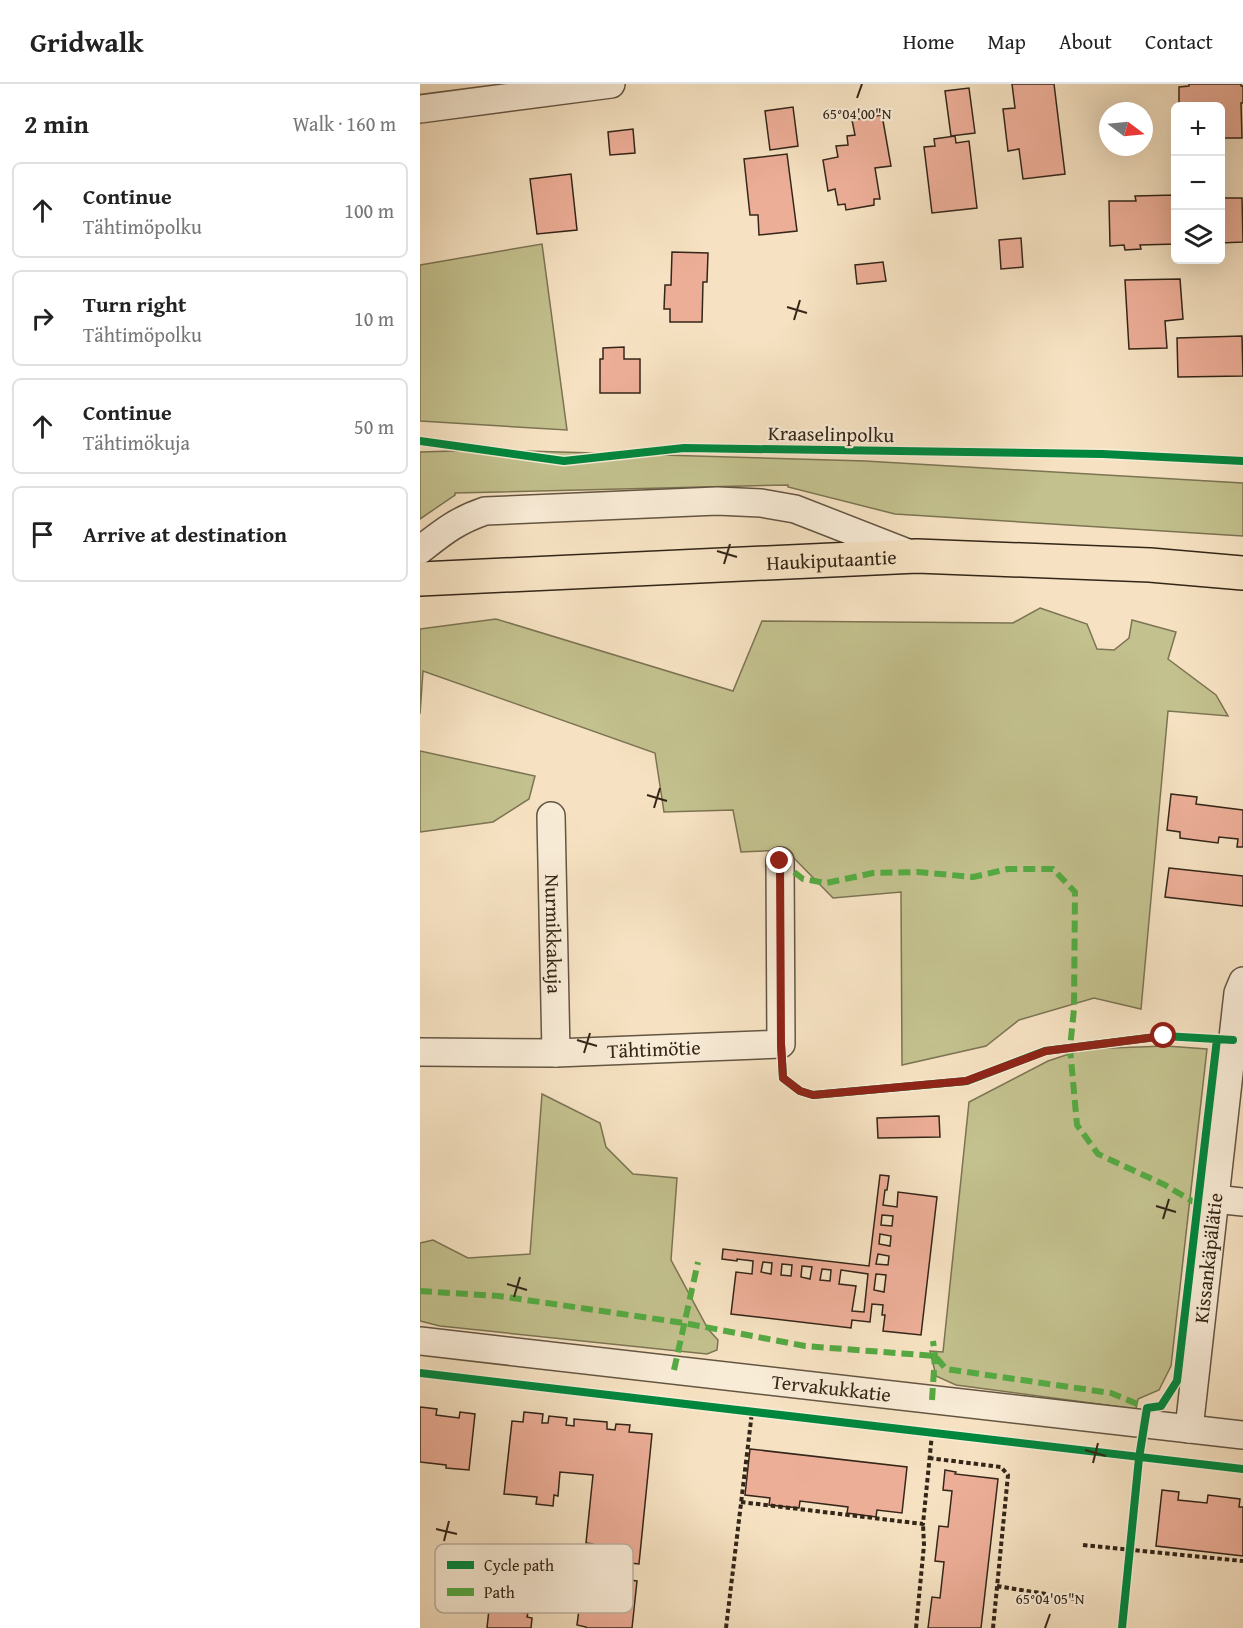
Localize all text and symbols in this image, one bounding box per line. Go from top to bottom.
text: Gridwalk [30,21,143,62]
text: Home [903,26,954,57]
text: Map [987,26,1026,57]
text: About [1059,26,1112,57]
text: Contact [1145,26,1213,57]
north arrow [1099,102,1153,156]
map controls [1171,102,1225,264]
button: + [1171,102,1225,156]
text: 65°04'00"N [823,103,892,124]
text: 2 min [24,104,89,143]
text: Walk · 160 m [293,109,396,138]
button: − [1171,156,1225,210]
text: Continue [83,180,172,212]
icon: ahead [26,194,59,227]
text: 100 m [344,196,394,225]
button: layers [1171,210,1225,264]
text: Tähtimöpolku [83,212,202,241]
text: Turn right [83,288,186,320]
icon: right [26,302,59,335]
text: 10 m [354,304,394,333]
text: Tähtimöpolku [83,320,202,349]
text: Continue [83,396,172,428]
icon: ahead [26,410,59,443]
text: 50 m [354,412,394,441]
street label: Kraaselinpolku [768,418,895,449]
text: Tähtimökuja [83,428,190,457]
icon: arrive [26,518,59,551]
text: Arrive at destination [83,518,287,550]
street label: Haukiputaantie [766,542,897,577]
route end [766,847,792,873]
street label: Nurmikkakuja [538,874,570,995]
route start [1150,1022,1176,1048]
street label: Tähtimötie [607,1032,701,1065]
street label: Kissankäpälätie [1186,1191,1229,1325]
street label: Tervakukkatie [770,1366,893,1409]
legend [435,1544,633,1613]
text: Cycle path [484,1553,554,1577]
text: Path [484,1580,515,1604]
text: 65°04'05"N [1016,1588,1085,1609]

